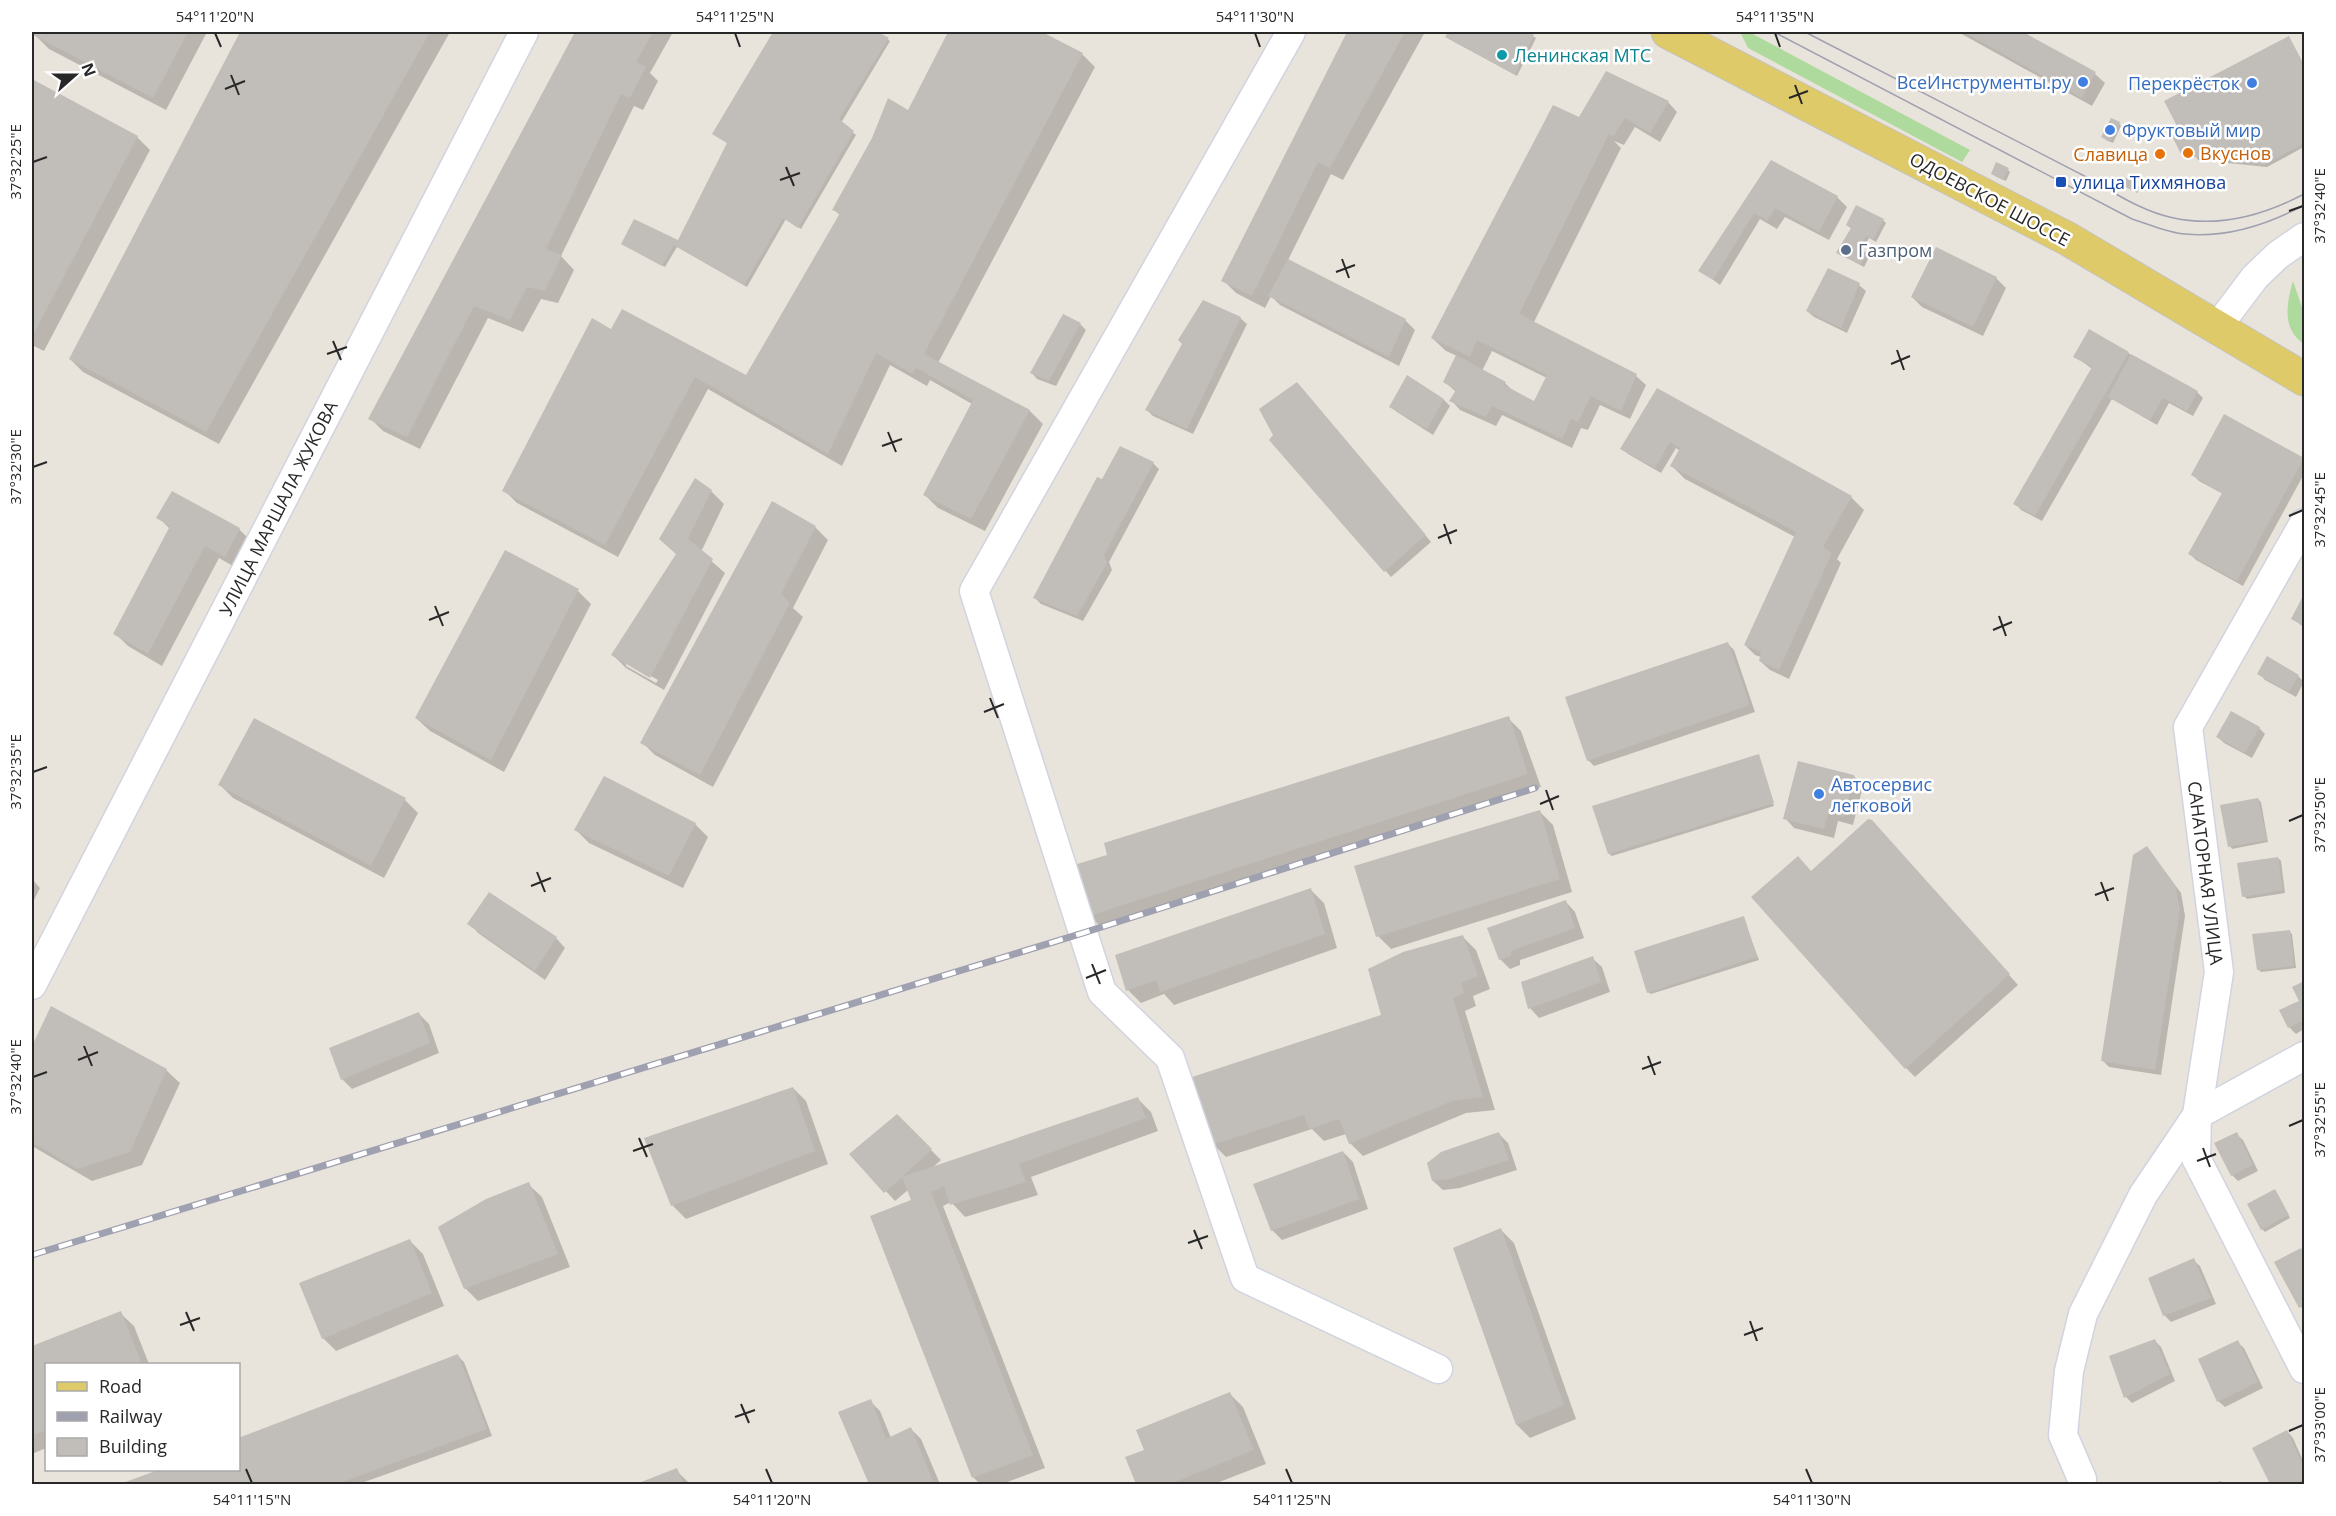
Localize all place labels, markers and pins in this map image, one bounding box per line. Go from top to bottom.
place label: Ленинская МТС [1514,43,1651,67]
marker: Ленинская МТС [1495,48,1509,62]
place label: ВсеИнструменты.ру [1897,70,2072,94]
place label: Перекрёсток [2128,71,2241,95]
marker: ВсеИнструменты.ру [2076,75,2090,89]
marker: Перекрёсток [2245,76,2259,90]
place label: Фруктовый мир [2122,118,2261,142]
marker: Фруктовый мир [2103,123,2117,137]
place label: Вкуснов [2200,141,2271,165]
place label: Славица [2073,142,2148,166]
marker: Вкуснов [2181,146,2195,160]
marker: Славица [2153,147,2167,161]
place label: улица Тихмянова [2073,170,2226,194]
marker: улица Тихмянова [2054,175,2068,189]
place label: Газпром [1858,238,1932,262]
marker: Газпром [1839,243,1853,257]
place label: Автосервис легковой [1831,772,1933,817]
marker: Автосервис легковой [1812,787,1826,801]

